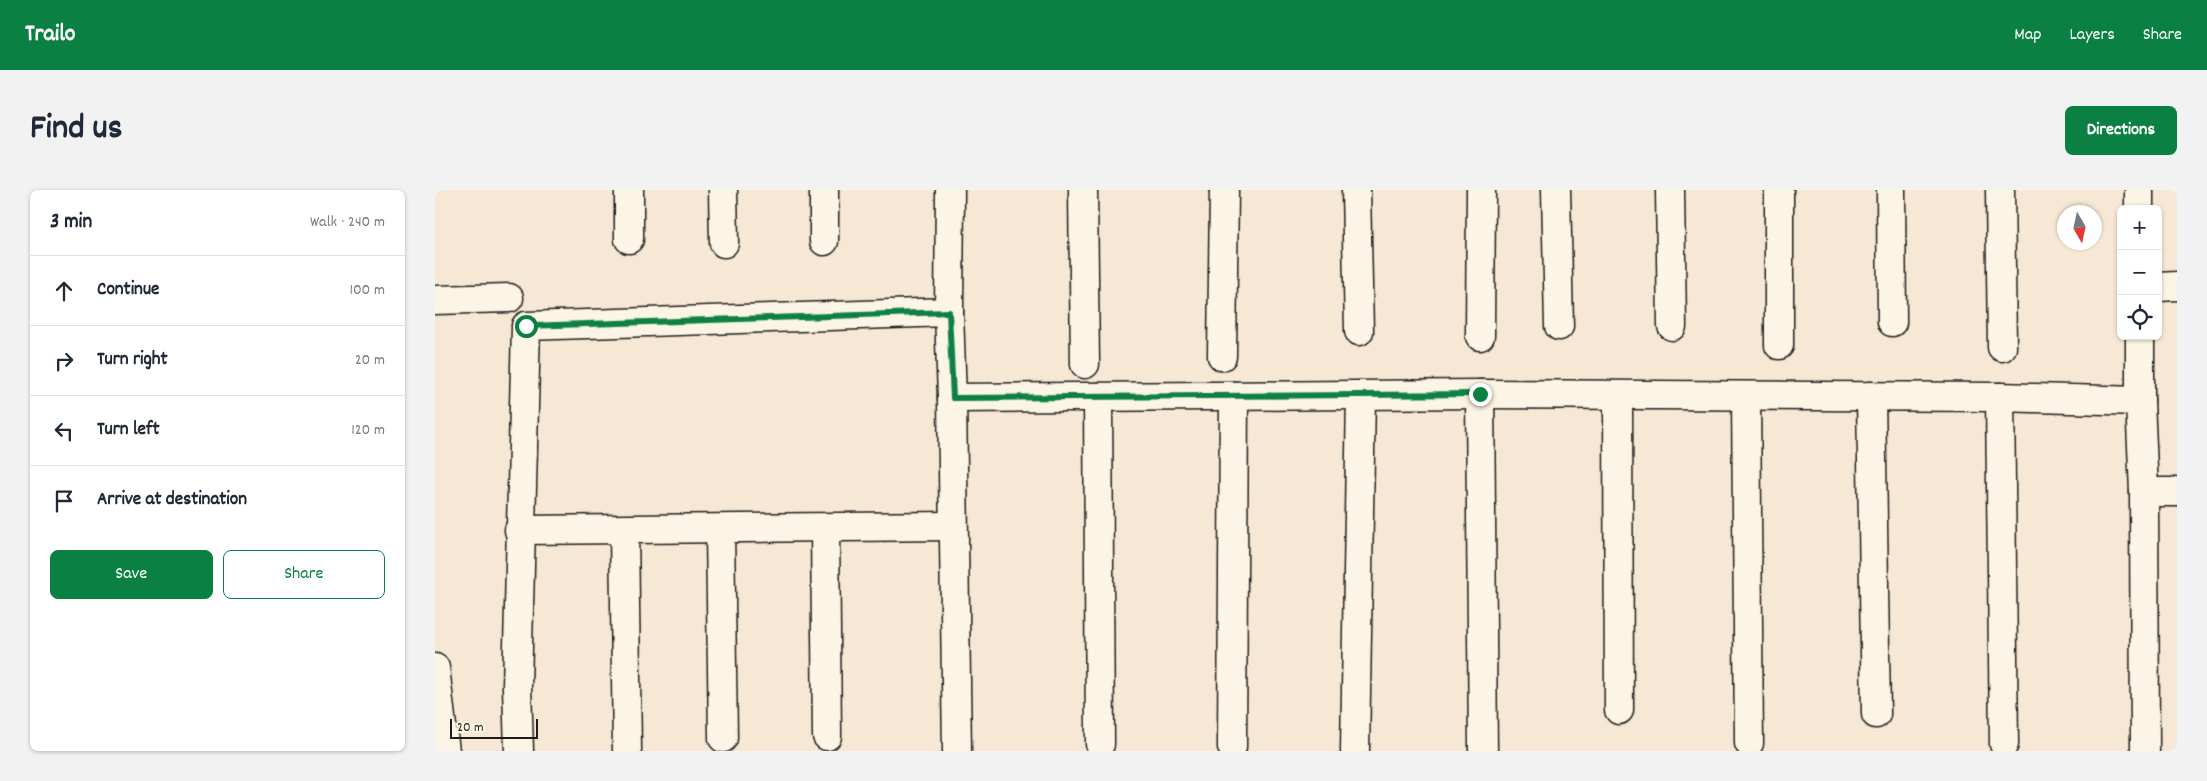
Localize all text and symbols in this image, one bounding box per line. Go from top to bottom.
text: Trailo [25,18,76,52]
text: Map [2014,23,2041,48]
text: Layers [2069,23,2115,48]
text: Share [2143,23,2182,48]
text: Find us [30,105,122,155]
button: Directions [2065,106,2177,155]
north arrow [2057,205,2102,250]
map controls [2117,205,2162,340]
button: + [2117,205,2162,250]
text: 3 min [50,208,92,238]
text: Walk · 240 m [310,211,385,234]
button: − [2117,250,2162,295]
icon: ahead [50,277,78,305]
text: Continue [97,277,159,304]
text: 100 m [349,279,385,302]
button: locate [2117,295,2162,340]
route start [515,315,538,338]
icon: right [50,347,78,375]
text: Turn right [97,347,168,374]
text: 20 m [355,349,385,372]
route end [1469,383,1492,406]
icon: left [50,417,78,445]
text: Turn left [97,417,160,444]
text: 120 m [351,419,385,442]
icon: arrive [50,487,78,515]
text: Arrive at destination [97,487,247,514]
button: Save [50,550,213,599]
button: Share [223,550,385,599]
scale bar [450,716,537,739]
text: 20 m [457,718,484,738]

